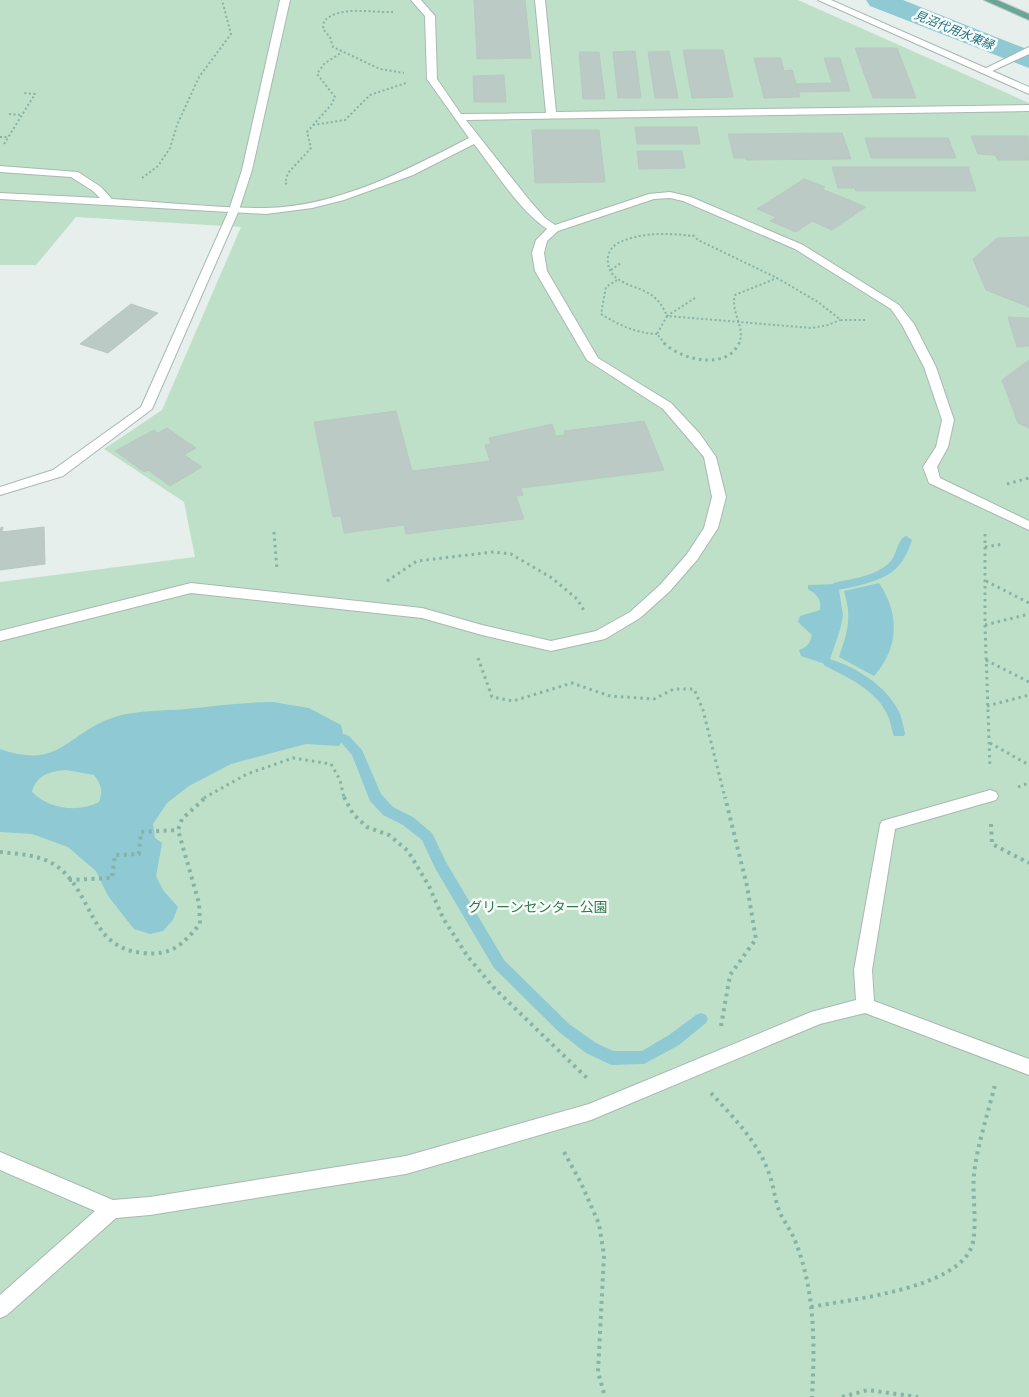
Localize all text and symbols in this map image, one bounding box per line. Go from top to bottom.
water label: 見沼代用水東縁 [912,8,997,53]
park label: グリーンセンター公園 [468,899,608,915]

